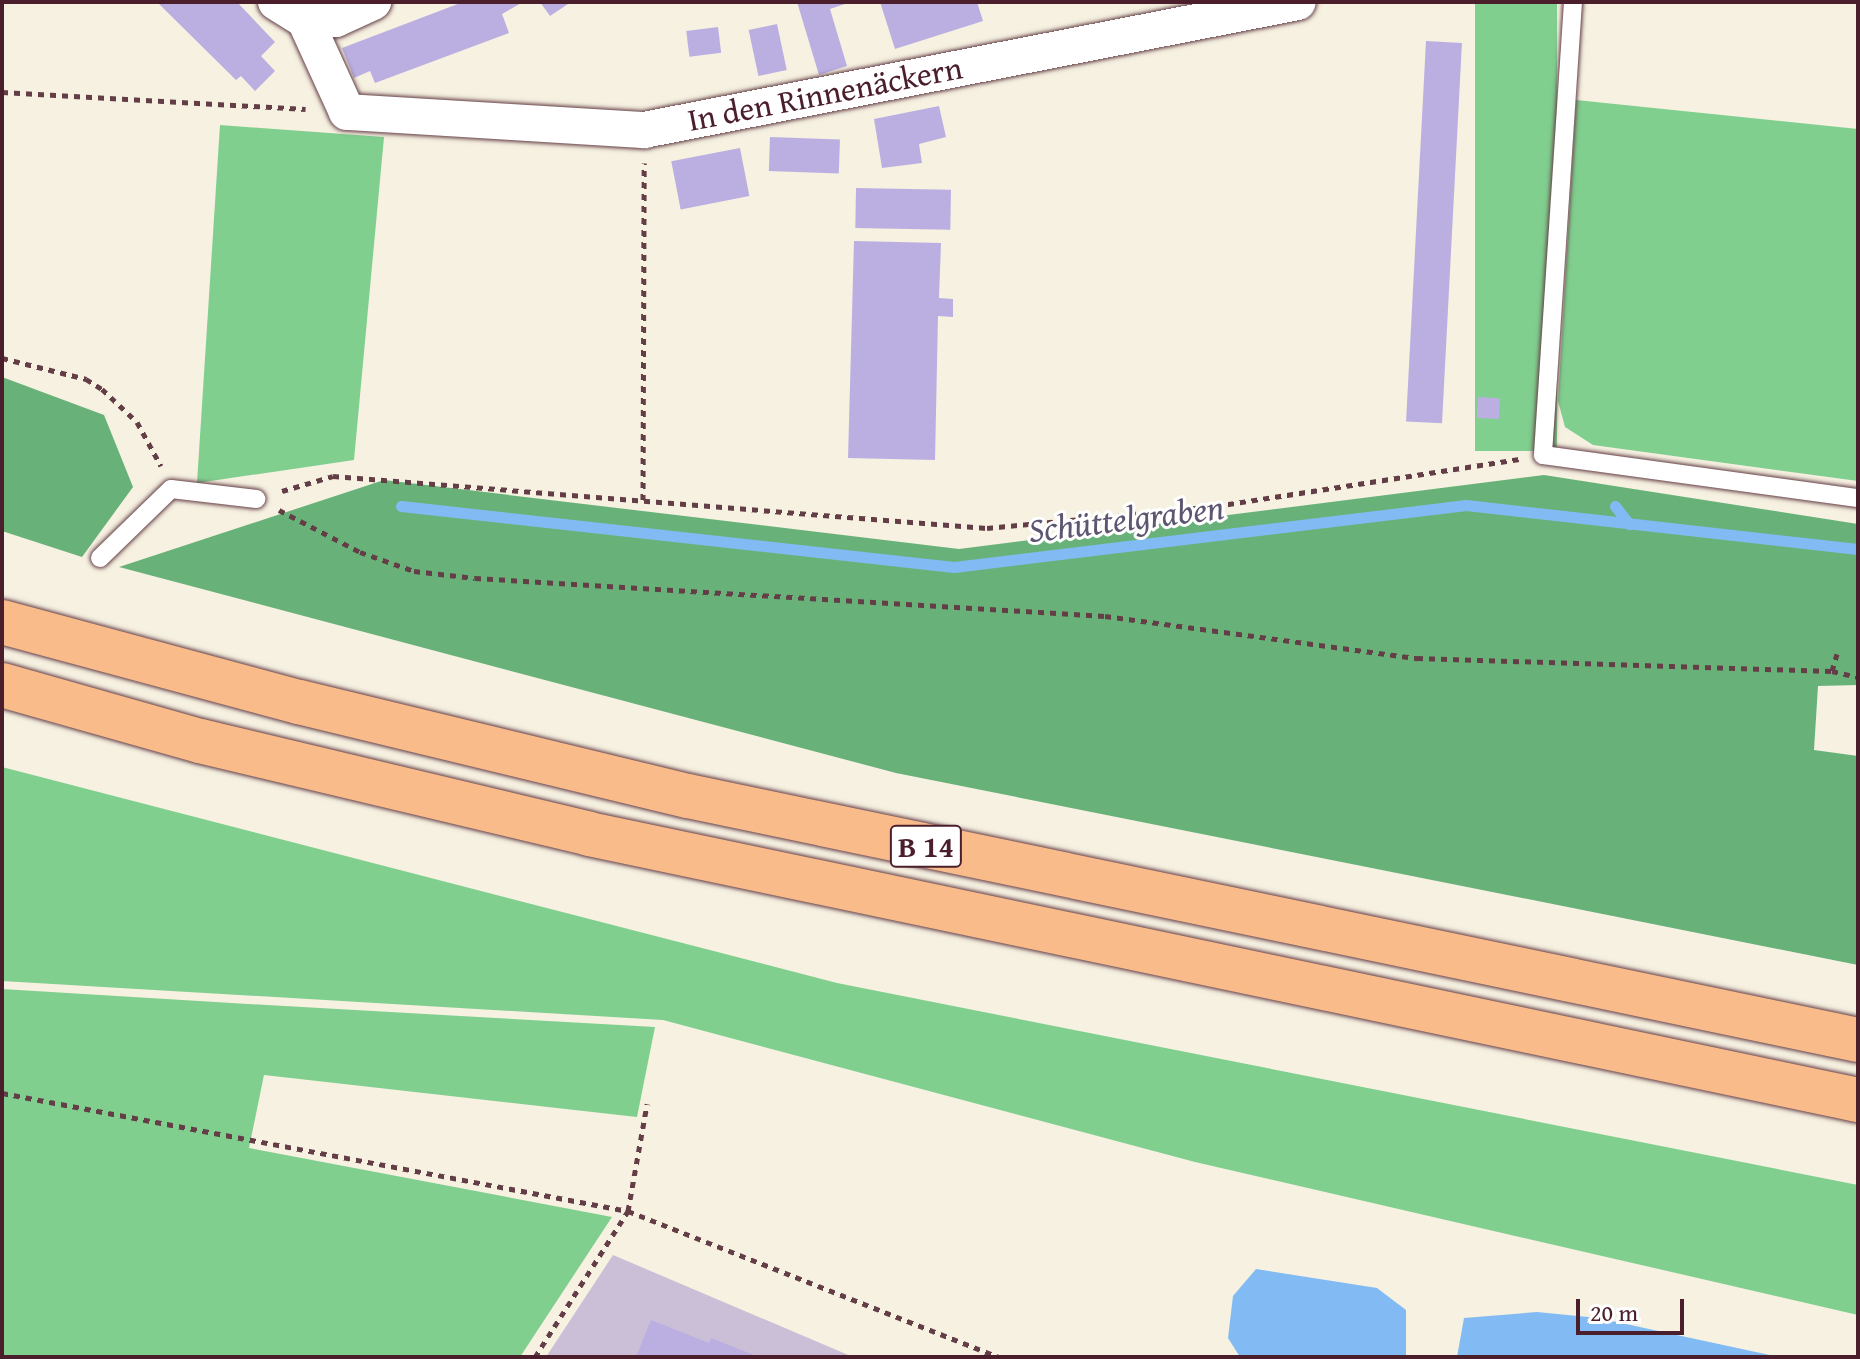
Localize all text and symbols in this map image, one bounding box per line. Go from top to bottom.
street label: In den Rinnenäckern [684,49,966,139]
water label: Schüttelgraben [1026,486,1226,550]
road number: B 14 [888,820,964,872]
scale bar [1580,1283,1688,1333]
text: 20 m [1590,1295,1638,1330]

